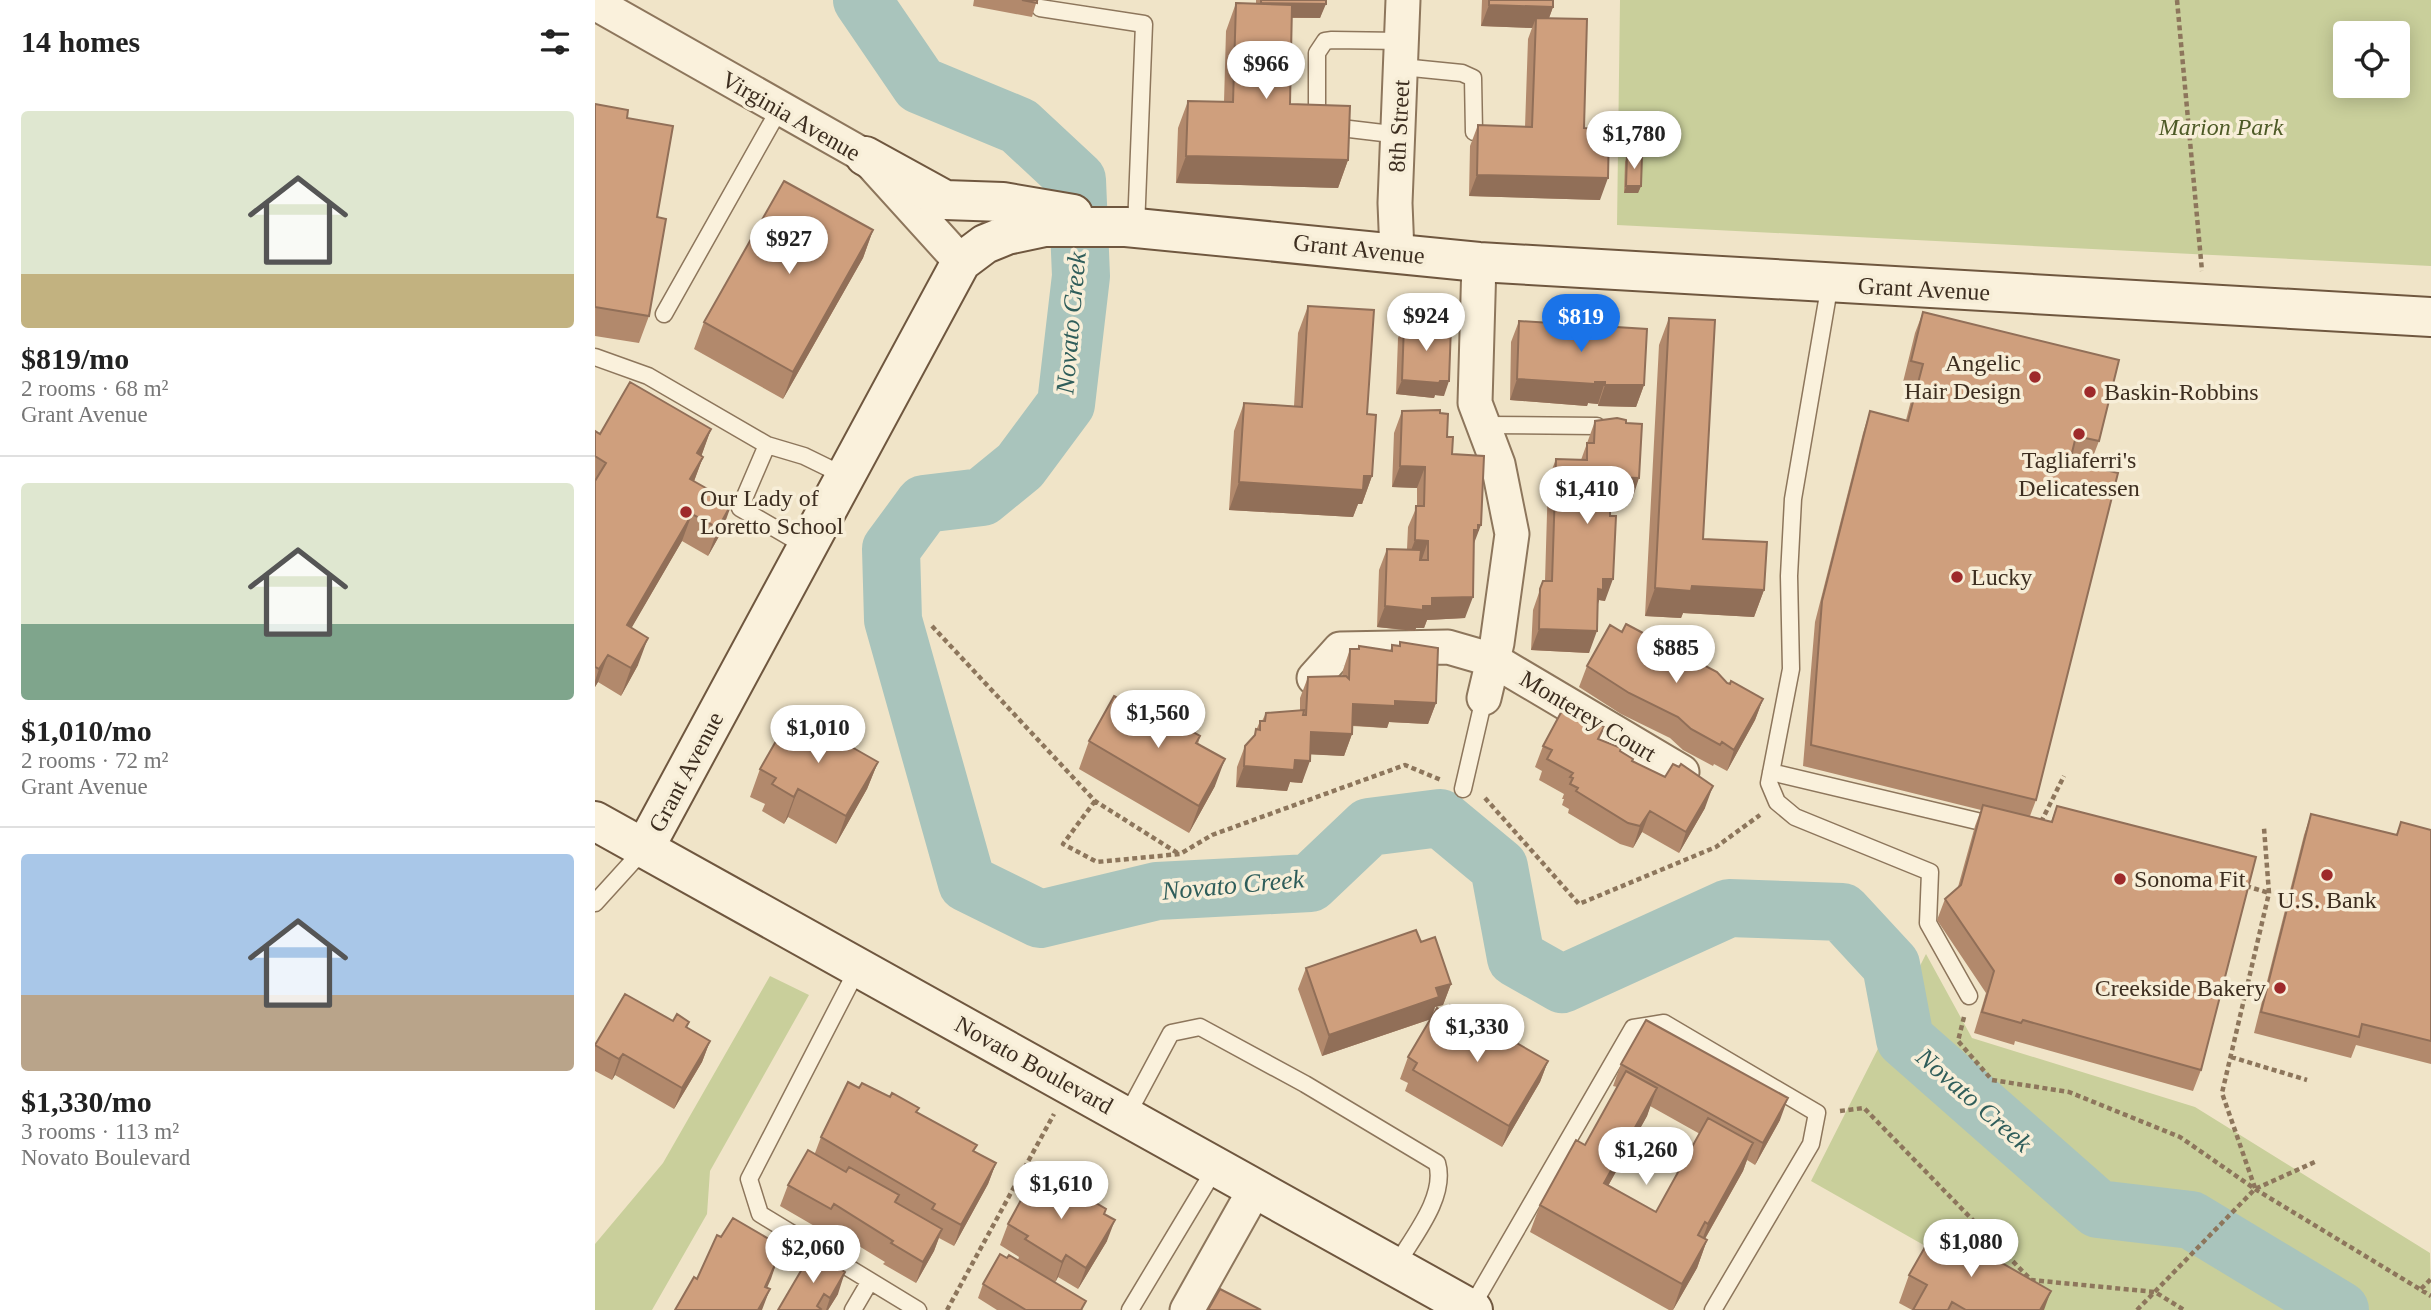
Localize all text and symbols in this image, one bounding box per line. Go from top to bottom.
map controls [2333,21,2410,98]
button: locate [2333,21,2410,98]
icon: filters [536,23,574,61]
text: 14 homes [21,25,140,58]
pin: $966 [1225,42,1307,101]
text: $966 [1243,51,1289,76]
street label: Virginia Avenue [717,66,865,166]
street label: 8th Street [1384,79,1414,173]
pin: $1,780 [1577,111,1691,171]
park label: Marion Park [2158,114,2284,140]
text: $1,780 [1602,121,1666,146]
icon: home [235,157,361,283]
pin: $927 [748,216,830,276]
text: $927 [766,226,812,251]
street label: Grant Avenue [1292,229,1426,269]
water label: Novato Creek [1050,250,1092,396]
street label: Grant Avenue [1857,273,1991,305]
pin: $924 [1385,294,1467,353]
pin: $819 [1540,294,1622,354]
text: $924 [1403,303,1449,328]
text: $819 [1558,304,1604,329]
text: $819/mo [21,342,129,375]
place label: Angelic Hair Design [1904,350,2021,404]
marker: Angelic Hair Design [2027,369,2043,385]
text: 2 rooms · 68 m² [21,376,168,401]
place label: Baskin-Robbins [2104,379,2259,405]
marker: Baskin-Robbins [2082,384,2098,400]
text: Grant Avenue [21,402,148,427]
marker: Tagliaferri's Delicatessen [2071,426,2087,442]
place label: Tagliaferri's Delicatessen [2018,447,2140,501]
pin: $1,410 [1530,466,1644,526]
text: $1,410 [1555,476,1619,501]
place label: Our Lady of Loretto School [700,485,844,539]
marker: Our Lady of Loretto School [678,504,694,520]
icon: home [235,529,361,655]
place label: Lucky [1971,564,2032,590]
marker: Lucky [1949,569,1965,585]
pin: $885 [1635,626,1717,685]
text: $885 [1653,635,1699,660]
street label: Monterey Court [1515,665,1661,767]
pin: $1,560 [1101,690,1215,750]
text: $1,560 [1126,700,1190,725]
pin: $1,010 [761,706,875,765]
street label: Grant Avenue [643,708,729,836]
text: $1,010/mo [21,714,152,747]
text: $1,010 [786,715,850,740]
text: 2 rooms · 72 m² [21,748,168,773]
text: Grant Avenue [21,774,148,799]
water label: Novato Creek [1160,864,1306,906]
place label: Sonoma Fit [2134,866,2246,892]
marker: U.S. Bank [2319,867,2335,883]
marker: Sonoma Fit [2112,871,2128,887]
place label: U.S. Bank [2277,887,2377,913]
icon: home [235,900,361,1026]
place label: Creekside Bakery [2095,975,2266,1001]
marker: Creekside Bakery [2272,980,2288,996]
pin: $1,330 [1420,1004,1534,1064]
street label: Novato Boulevard [950,1011,1118,1119]
text: $1,330 [1445,1014,1509,1039]
water label: Novato Creek [1910,1042,2038,1158]
text: $1,330/mo [21,1085,152,1118]
text: 3 rooms · 113 m² [21,1119,179,1144]
pin: $1,260 [1589,1128,1703,1187]
text: $1,260 [1614,1137,1678,1162]
text: Novato Boulevard [21,1145,190,1170]
pin: $1,610 [1004,1162,1118,1221]
text: $1,610 [1029,1171,1093,1196]
pin: $1,080 [1914,1220,2028,1279]
pin: $2,060 [756,1226,870,1285]
text: $1,080 [1939,1229,2003,1254]
text: $2,060 [781,1235,845,1260]

